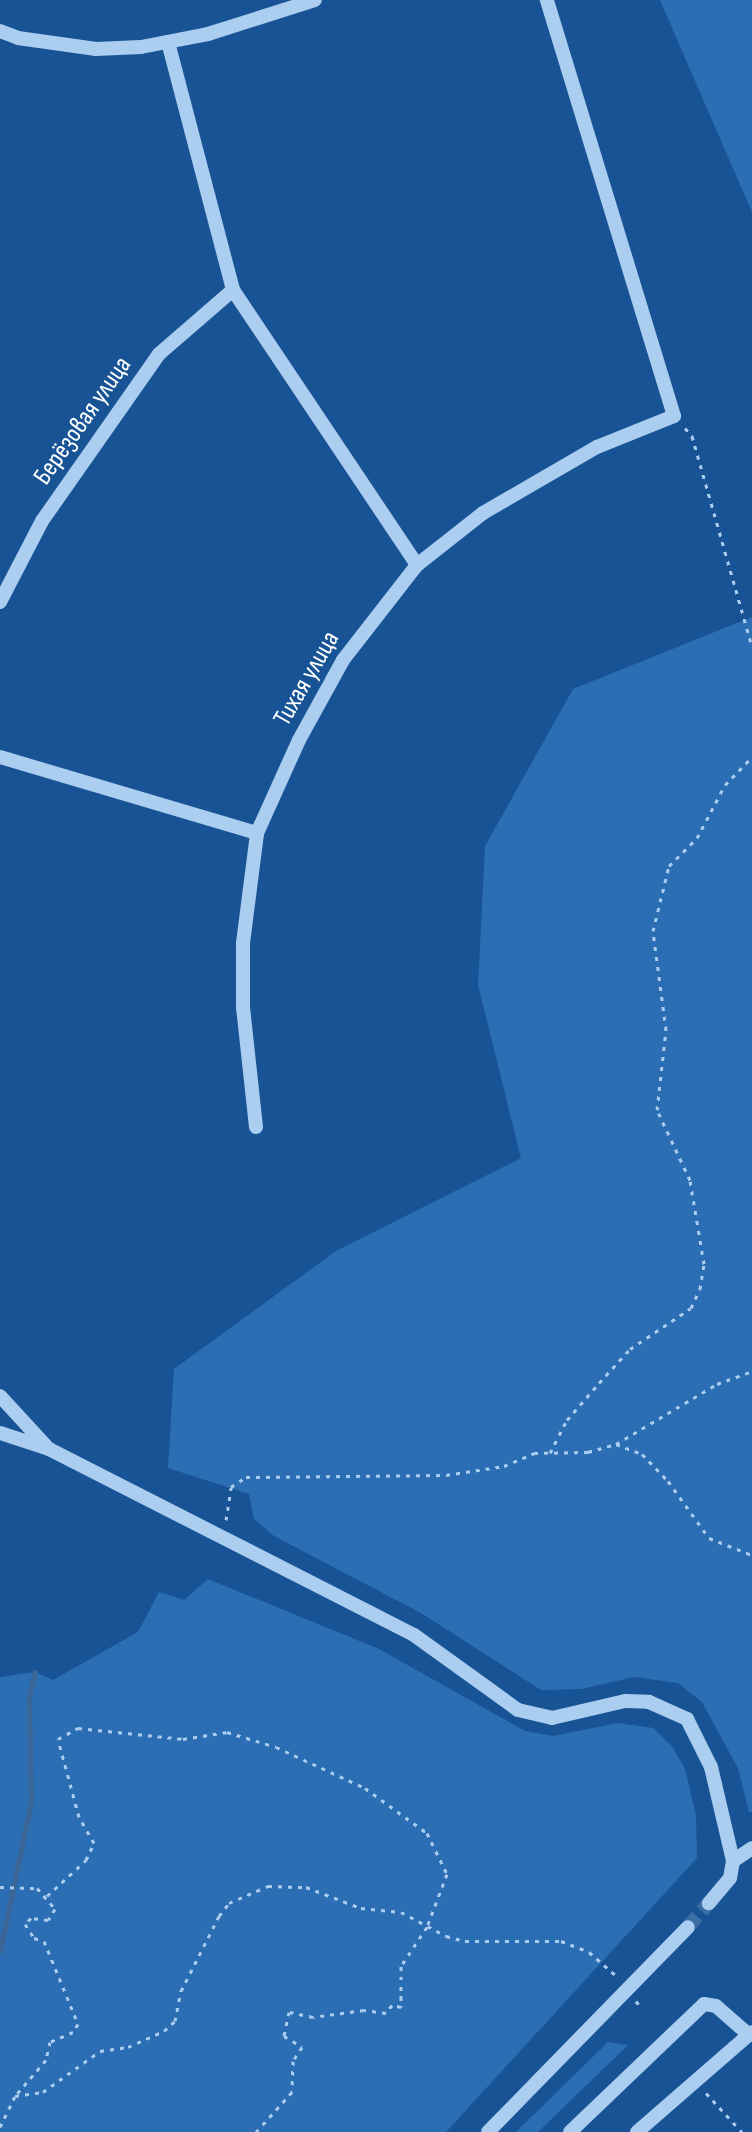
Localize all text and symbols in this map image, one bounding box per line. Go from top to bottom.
street label: Берёзовая улица [27,351,139,491]
street label: Тихая улица [267,626,347,732]

